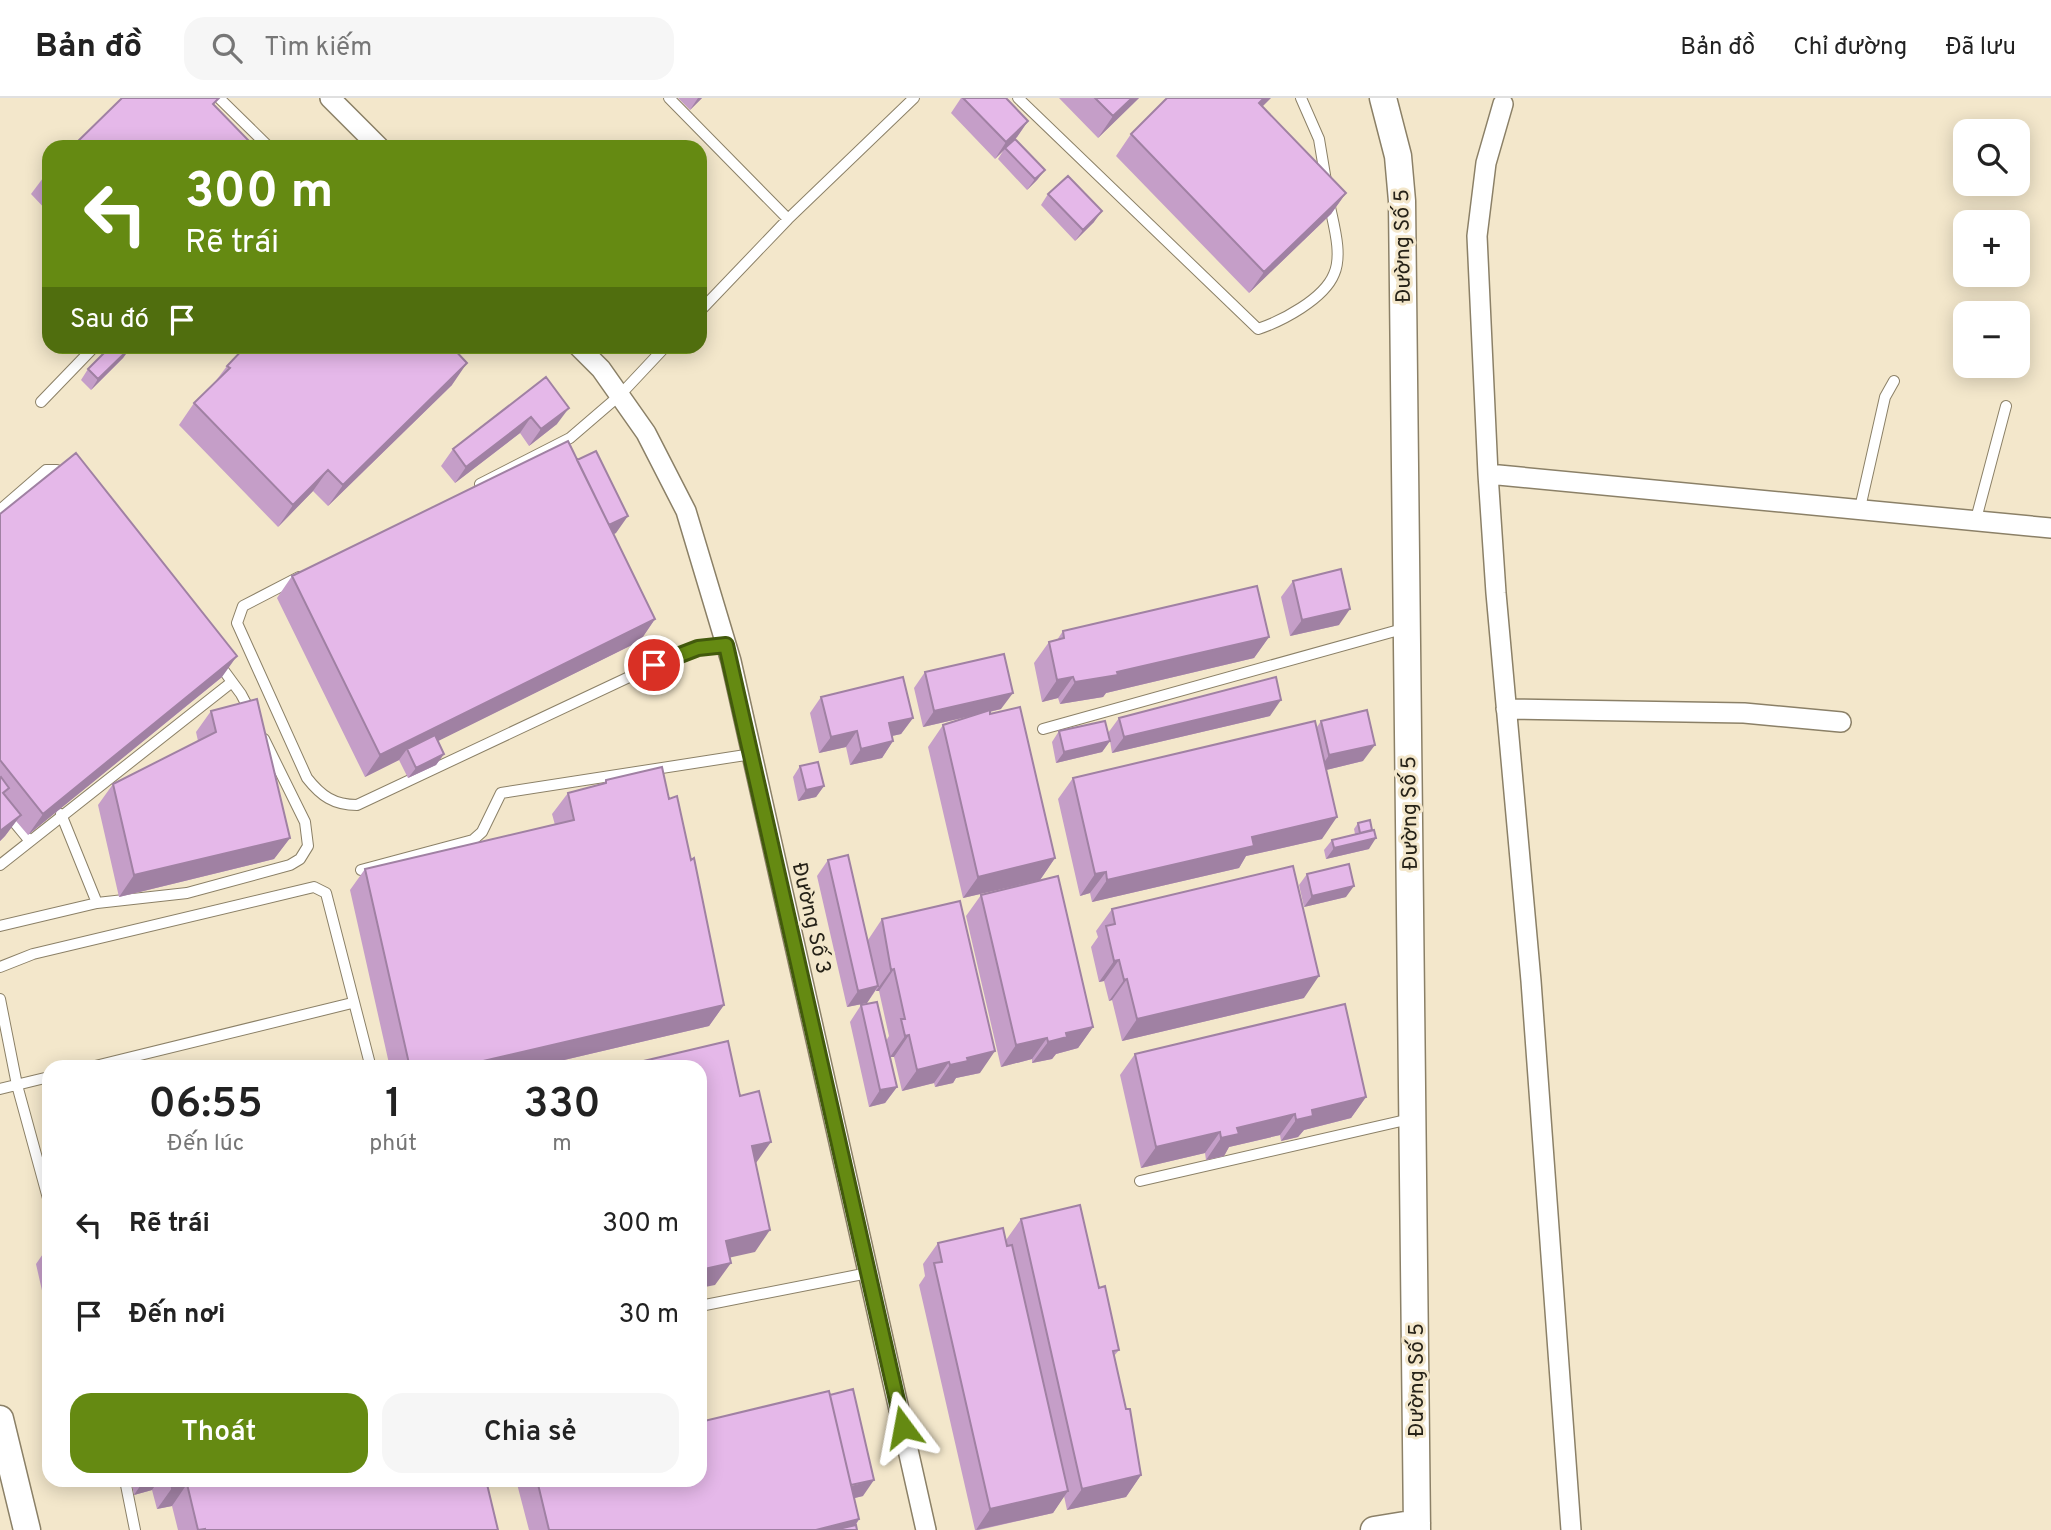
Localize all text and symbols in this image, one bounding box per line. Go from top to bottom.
search box [184,17,674,80]
text: Bản đồ [35,27,142,69]
icon: search [208,29,246,67]
text: Tìm kiếm [264,32,372,65]
text: Bản đồ [1680,33,1755,63]
text: Chỉ đường [1793,33,1907,63]
text: Đã lưu [1945,33,2016,63]
map controls [1953,119,2030,378]
button: search [1953,119,2030,196]
text: 300 m [185,163,333,225]
icon: left [70,168,161,259]
street label: Đường Số 5 [1389,189,1418,303]
button: + [1953,210,2030,287]
text: Rẽ trái [185,224,279,264]
icon: arrive [163,301,201,339]
button: − [1953,301,2030,378]
text: Sau đó [70,304,149,337]
pin [624,635,684,695]
icon: arrive [635,646,673,684]
street label: Đường Số 5 [1396,756,1425,870]
street label: Đường Số 3 [785,860,836,977]
text: 06:55 [148,1079,263,1132]
text: 1 [385,1079,401,1132]
text: 330 [523,1079,601,1132]
text: Đến lúc [167,1130,244,1159]
text: phút [369,1130,417,1159]
text: m [552,1130,572,1159]
icon: left [70,1206,108,1244]
text: Rẽ trái [129,1208,210,1241]
text: 300 m [602,1208,679,1241]
icon: arrive [70,1297,108,1335]
text: Đến nơi [129,1299,225,1332]
text: 30 m [619,1299,679,1332]
street label: Đường Số 5 [1404,1323,1431,1437]
position arrow [866,1390,940,1464]
button: Thoát [70,1393,368,1473]
button: Chia sẻ [382,1393,679,1473]

